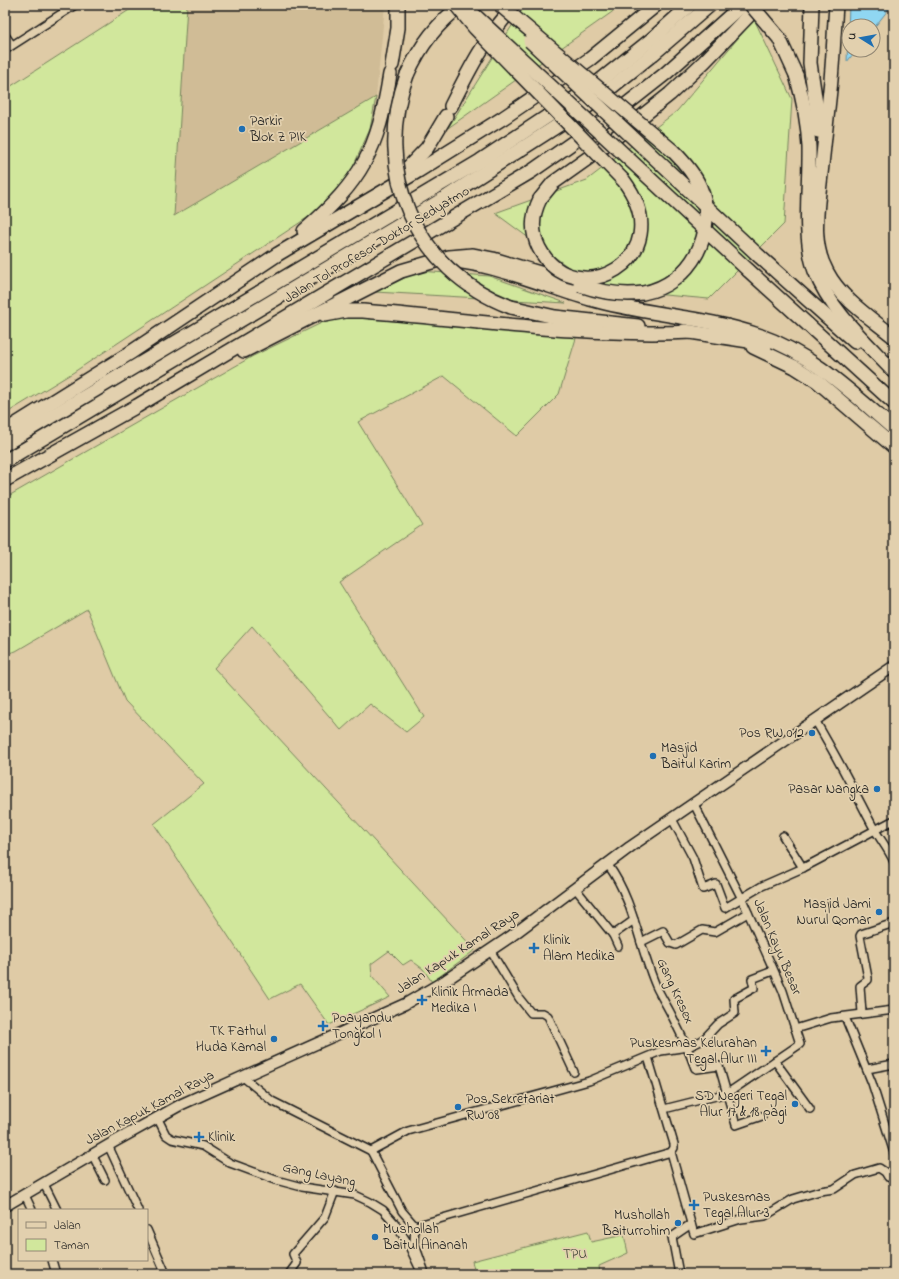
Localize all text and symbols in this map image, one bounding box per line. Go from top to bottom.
north arrow [841,18,881,58]
text: U [844,31,861,41]
place label: Parkir Blok Z PIK [249,111,306,148]
marker: Parkir Blok Z PIK [237,124,247,134]
street label: Jalan Tol Profesor Doktor Sedyatmo [280,181,474,310]
place label: Pos RW 012 [739,723,804,744]
marker: Pos RW 012 [807,728,817,738]
place label: Masjid Baitul Karim [660,738,731,775]
marker: Masjid Baitul Karim [648,751,658,761]
place label: Pasar Nangka [788,779,869,801]
marker: Pasar Nangka [872,784,882,794]
place label: Masjid Jami Nurul Qomar [796,894,872,931]
street label: Jalan Kayu Besar [746,895,807,1000]
street label: Jalan Kapuk Kamal Raya [392,904,524,1001]
marker: Masjid Jami Nurul Qomar [874,907,884,917]
place label: Klinik Alam Medika [543,930,615,967]
marker: Klinik Alam Medika [528,942,540,954]
street label: Gang Kresex [650,955,699,1028]
place label: Klinik Armada Medika I [431,982,509,1019]
marker: Klinik Armada Medika I [416,994,428,1006]
place label: Poayandu Tongkol I [332,1008,392,1046]
marker: Poayandu Tongkol I [317,1020,329,1032]
place label: TK Fathul Huda Kamal [196,1021,266,1058]
place label: Puskesmas Kelurahan Tegal Alur III [630,1033,757,1071]
marker: TK Fathul Huda Kamal [269,1034,279,1044]
marker: Puskesmas Kelurahan Tegal Alur III [760,1045,772,1057]
street label: Jalan Kapuk Kamal Raya [82,1065,219,1152]
place label: SD Negeri Tegal Alur 17 & 18 pagi [695,1086,787,1124]
place label: Pos Sekretariat RW 08 [466,1089,555,1126]
marker: SD Negeri Tegal Alur 17 & 18 pagi [790,1099,800,1109]
marker: Pos Sekretariat RW 08 [453,1102,463,1112]
place label: Klinik [208,1127,236,1148]
marker: Klinik [193,1131,205,1143]
street label: Gang Layang [280,1157,358,1194]
place label: Puskesmas Tegal Alur 3 [703,1187,770,1225]
marker: Puskesmas Tegal Alur 3 [688,1199,700,1211]
place label: Mushollah Baiturrohim [601,1205,670,1242]
legend [18,1209,148,1261]
text: Jalan [54,1217,81,1235]
marker: Mushollah Baiturrohim [673,1218,683,1228]
place label: Mushollah Baitul Ainanah [382,1219,468,1256]
marker: Mushollah Baitul Ainanah [370,1232,380,1242]
text: Taman [54,1237,89,1255]
park label: TPU [563,1244,587,1265]

